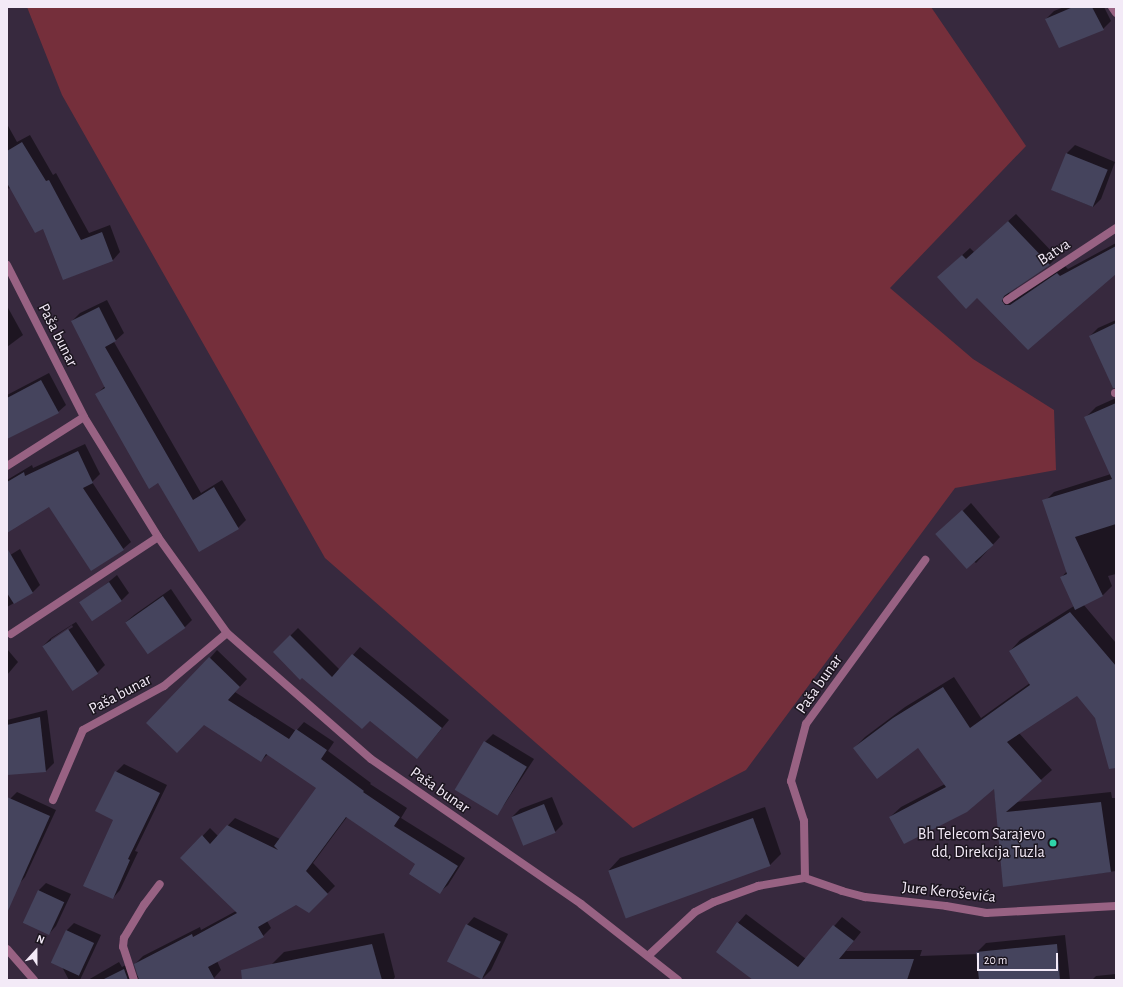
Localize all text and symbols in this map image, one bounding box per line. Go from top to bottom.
street label: Batva [1034,234,1074,270]
street label: Paša bunar [34,300,82,370]
street label: Paša bunar [792,651,846,717]
street label: Paša bunar [85,670,155,718]
street label: Paša bunar [407,763,473,817]
place label: Bh Telecom Sarajevo dd, Direkcija Tuzla [918,824,1045,862]
marker: Bh Telecom Sarajevo dd, Direkcija Tuzla [1048,838,1058,848]
street label: Jure Keroševića [901,878,997,906]
north arrow [16,931,56,971]
text: N [35,933,46,946]
scale bar [979,945,1060,971]
text: 20 m [984,954,1007,966]

